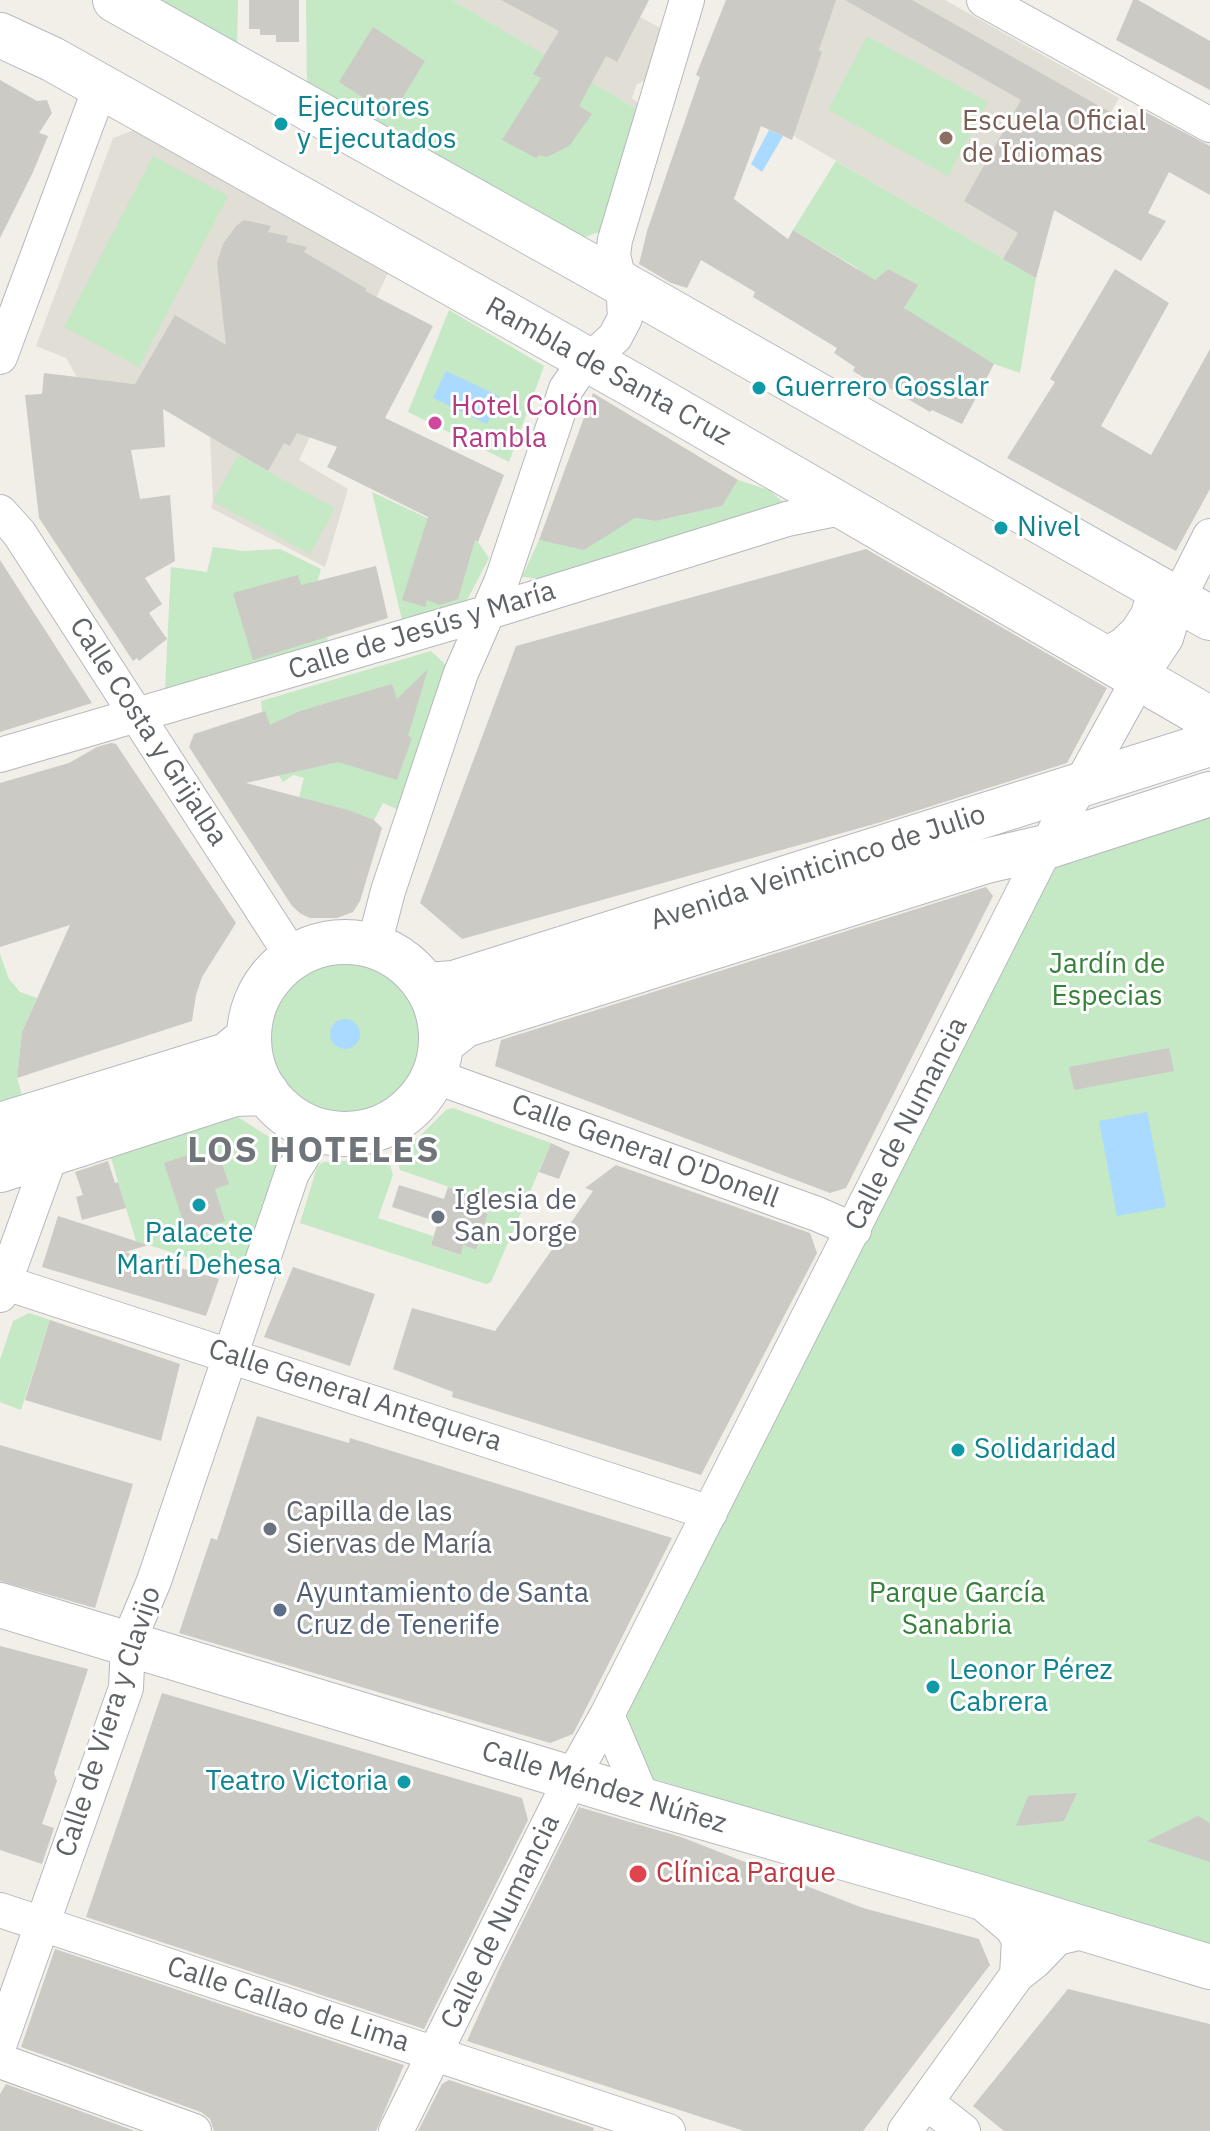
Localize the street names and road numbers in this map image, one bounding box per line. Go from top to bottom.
street label: Rambla de Santa Cruz [479,290,737,454]
street label: Calle de Jesús y María [284,574,560,688]
street label: Calle Costa y Grijalba [62,612,234,852]
street label: Avenida Veinticinco de Julio [646,798,990,938]
street label: Calle de Numancia [839,1012,975,1236]
street label: Calle General O'Donell [507,1088,783,1216]
street label: Calle General Antequera [204,1333,506,1459]
street label: Calle de Viera y Clavijo [49,1582,169,1862]
street label: Calle Méndez Núñez [477,1735,731,1841]
street label: Calle de Numancia [434,1809,568,2035]
street label: Calle Callao de Lima [163,1950,413,2060]

